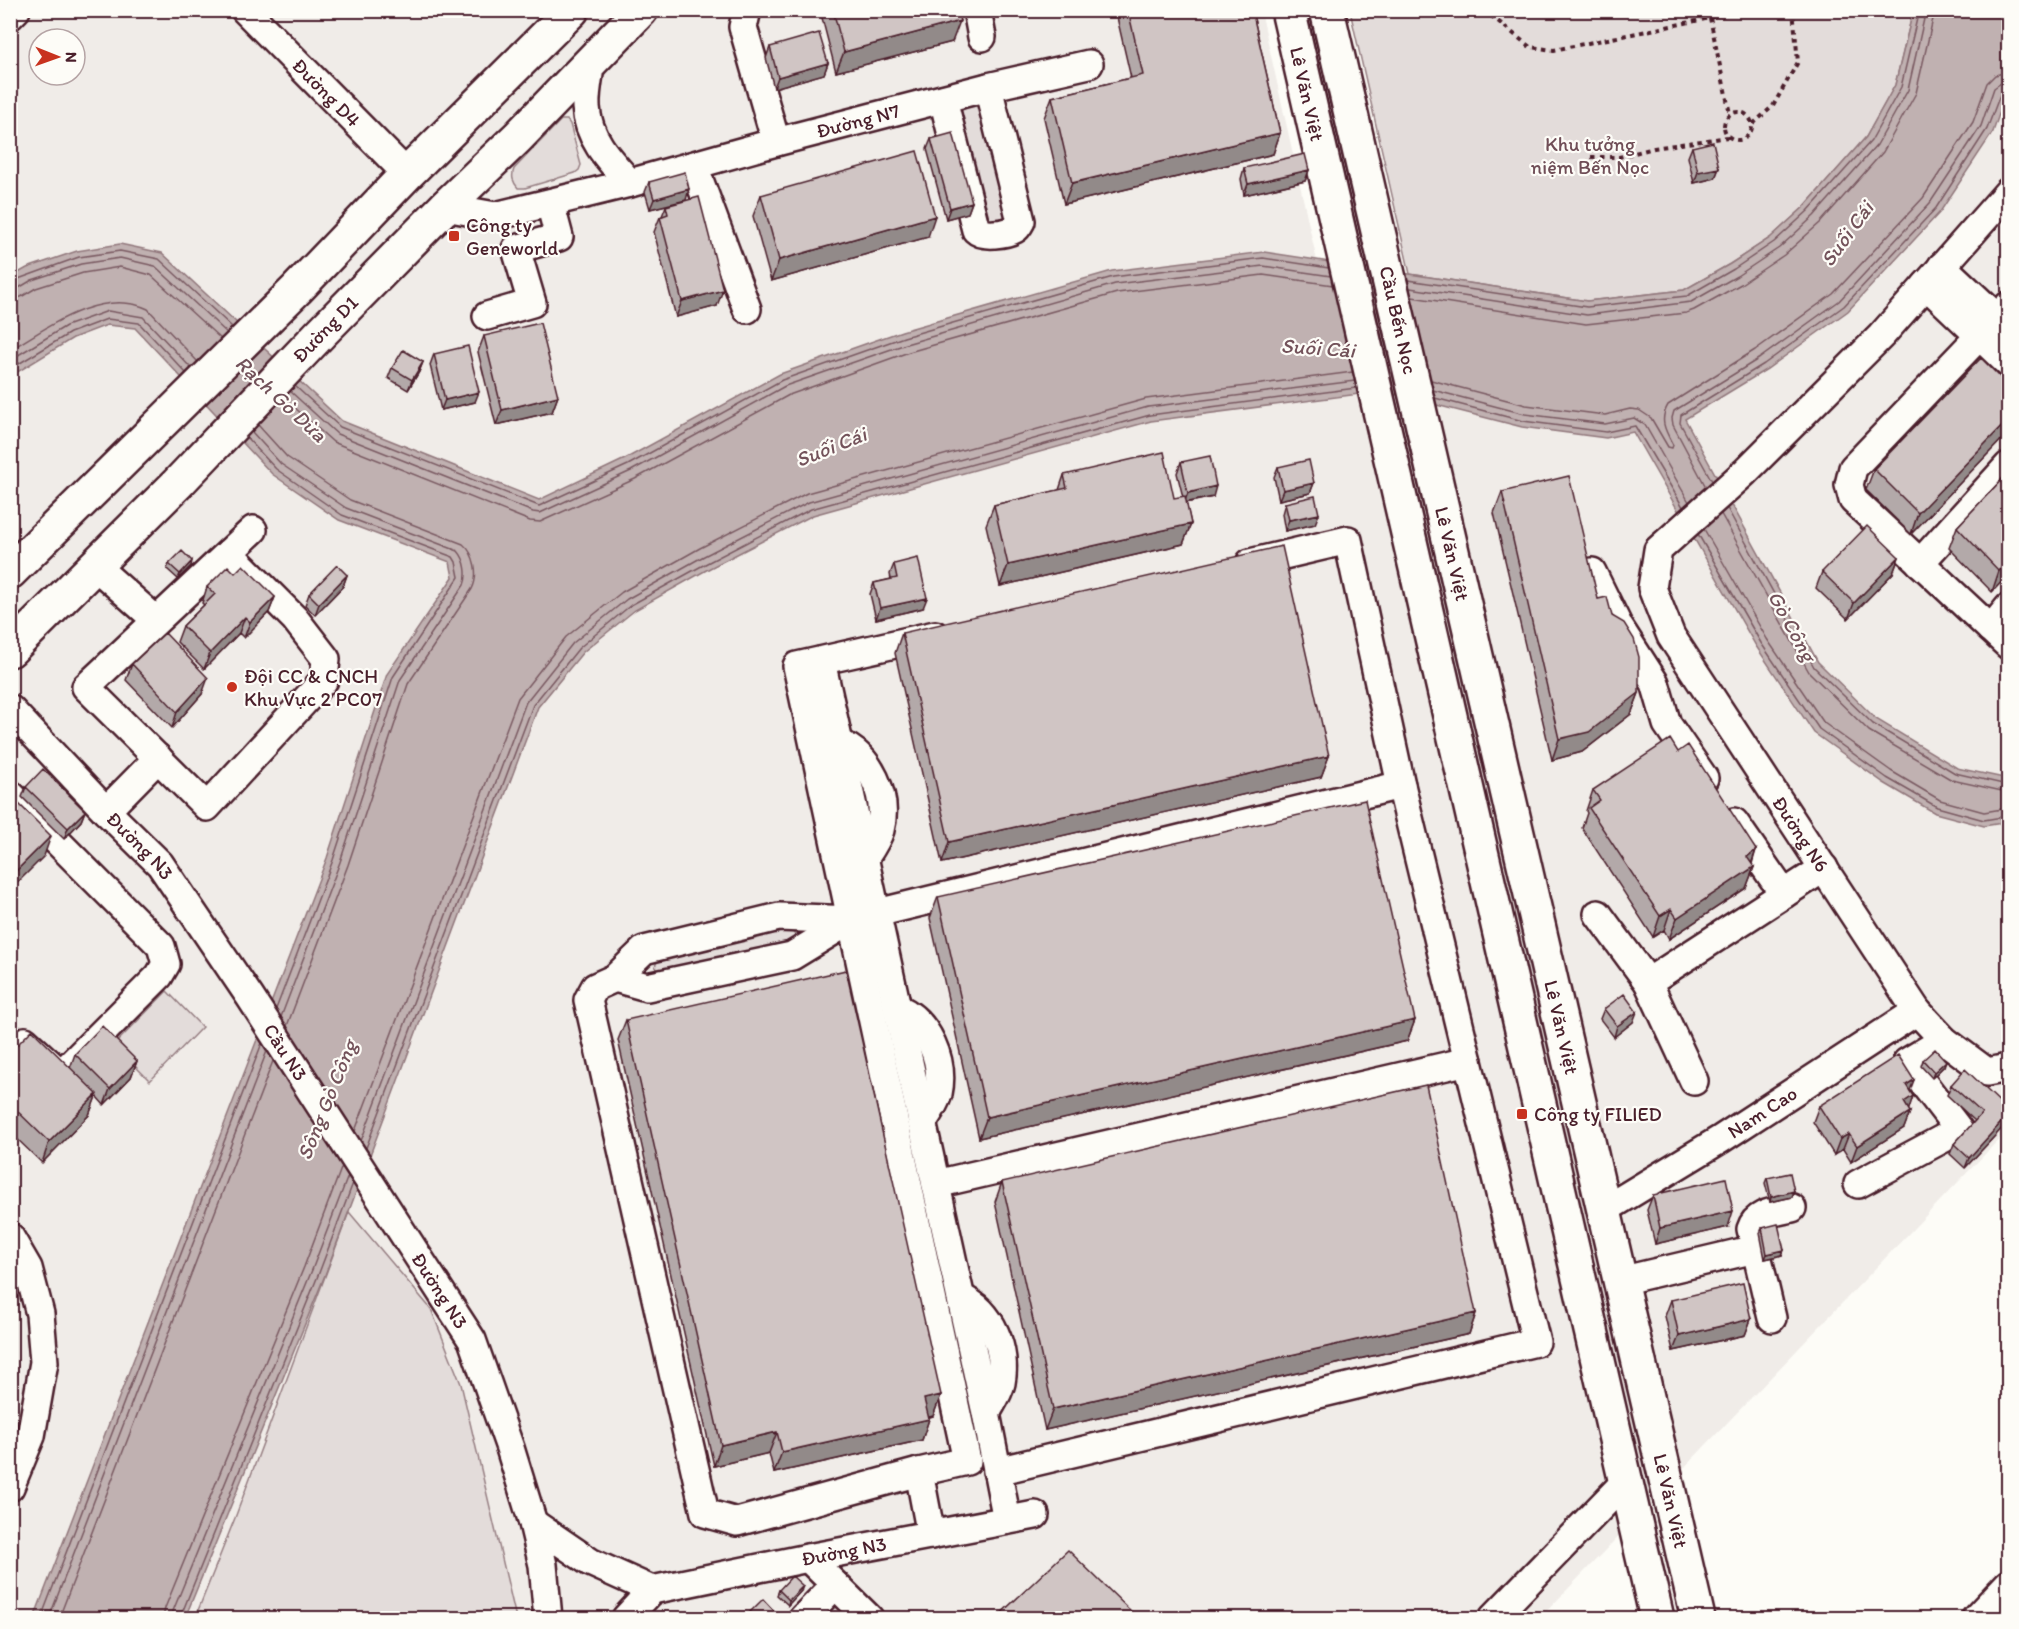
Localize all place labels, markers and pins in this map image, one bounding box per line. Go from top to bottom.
place label: Công ty Geneworld [466,213,559,260]
marker: Công ty Geneworld [447,229,461,243]
place label: Đội CC & CNCH Khu Vực 2 PC07 [244,664,382,711]
marker: Đội CC & CNCH Khu Vực 2 PC07 [225,680,239,694]
place label: Công ty FILIED [1534,1102,1662,1126]
marker: Công ty FILIED [1515,1107,1529,1121]

